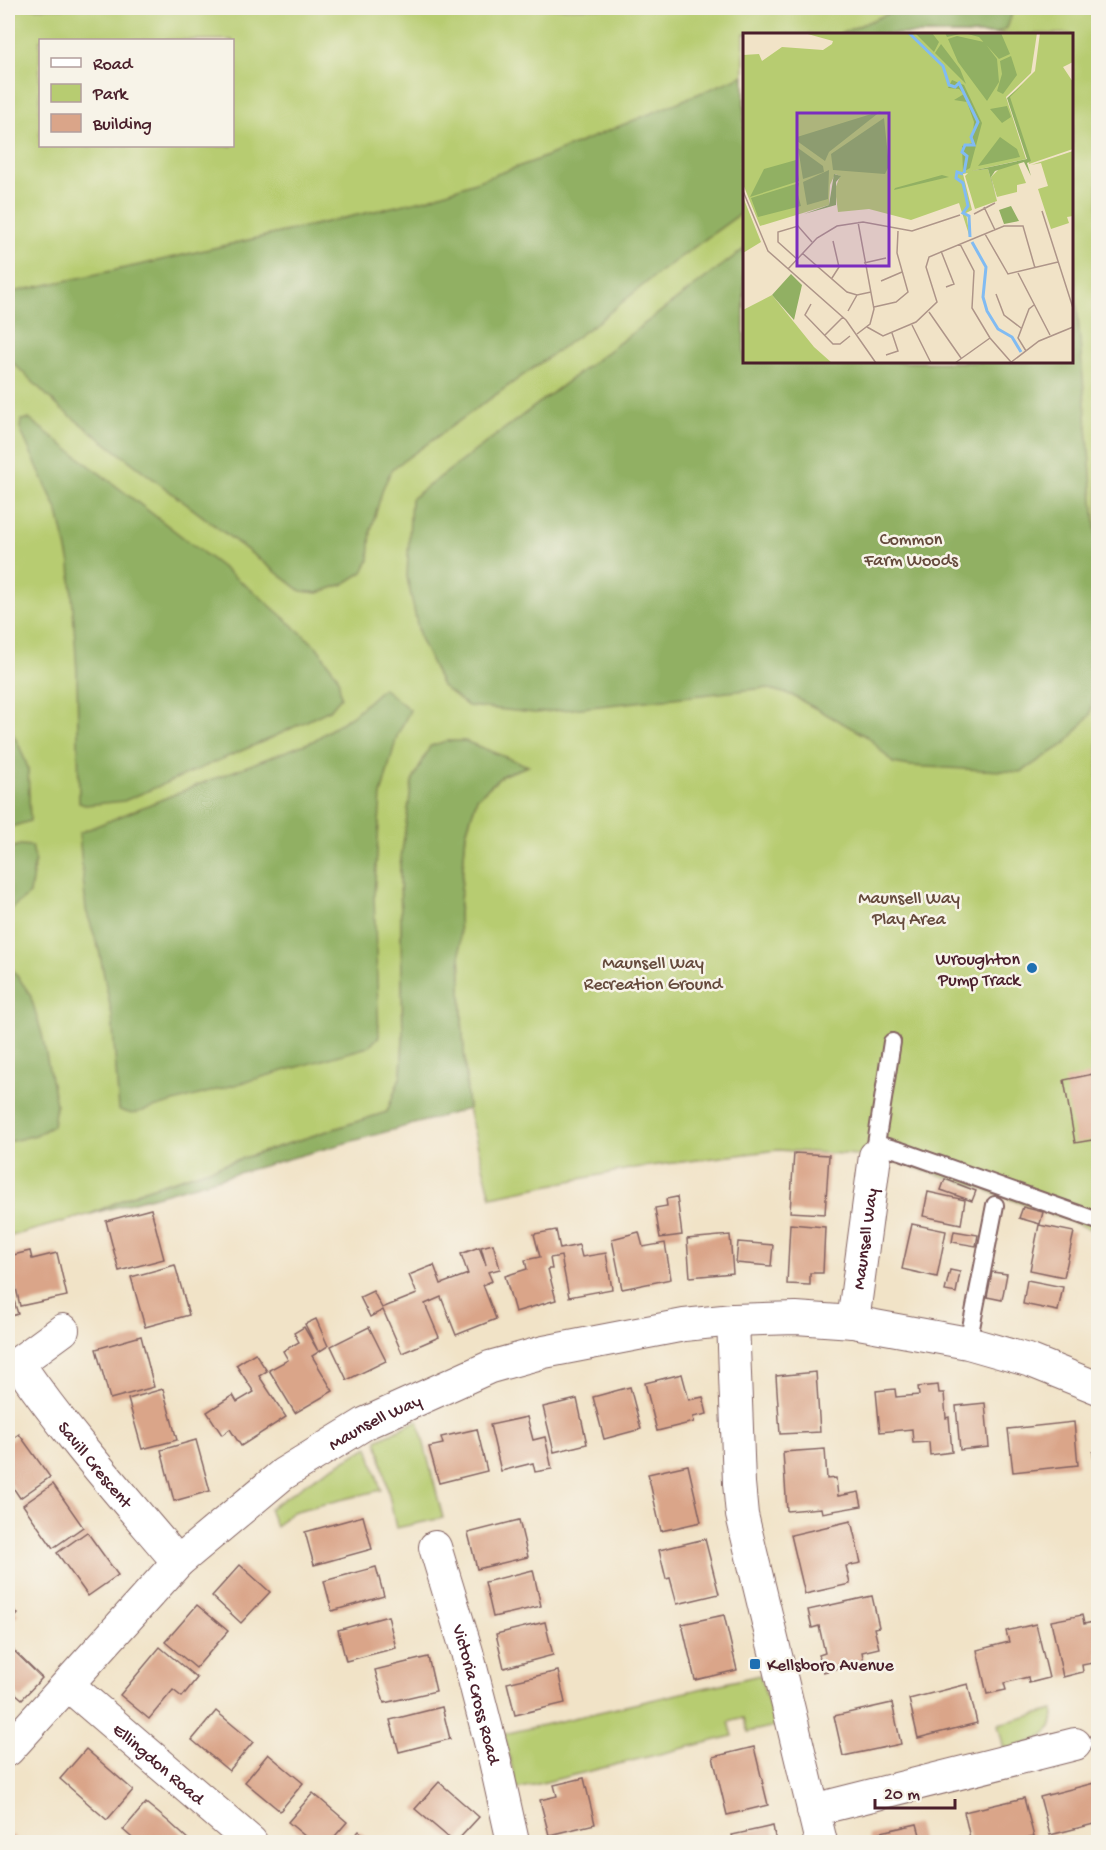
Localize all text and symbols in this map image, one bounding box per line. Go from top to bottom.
inset map [743,33,1073,363]
legend [39,39,234,147]
text: Road [93,55,134,76]
text: Park [92,85,129,106]
text: Building [92,115,152,136]
park label: Common Farm Woods [863,530,959,572]
park label: Maunsell Way Play Area [858,889,960,931]
place label: Wroughton Pump Track [935,950,1022,992]
park label: Maunsell Way Recreation Ground [584,954,724,996]
marker: Wroughton Pump Track [1025,961,1039,975]
street label: Maunsell Way [849,1187,884,1291]
street label: Maunsell Way [325,1391,425,1456]
street label: Savill Crescent [52,1418,137,1515]
street label: Victoria Cross Road [446,1621,504,1768]
place label: Kellsboro Avenue [767,1656,894,1677]
marker: Kellsboro Avenue [748,1657,762,1671]
street label: Ellingdon Road [107,1720,209,1811]
scale bar [875,1772,954,1810]
text: 20 m [884,1785,920,1806]

